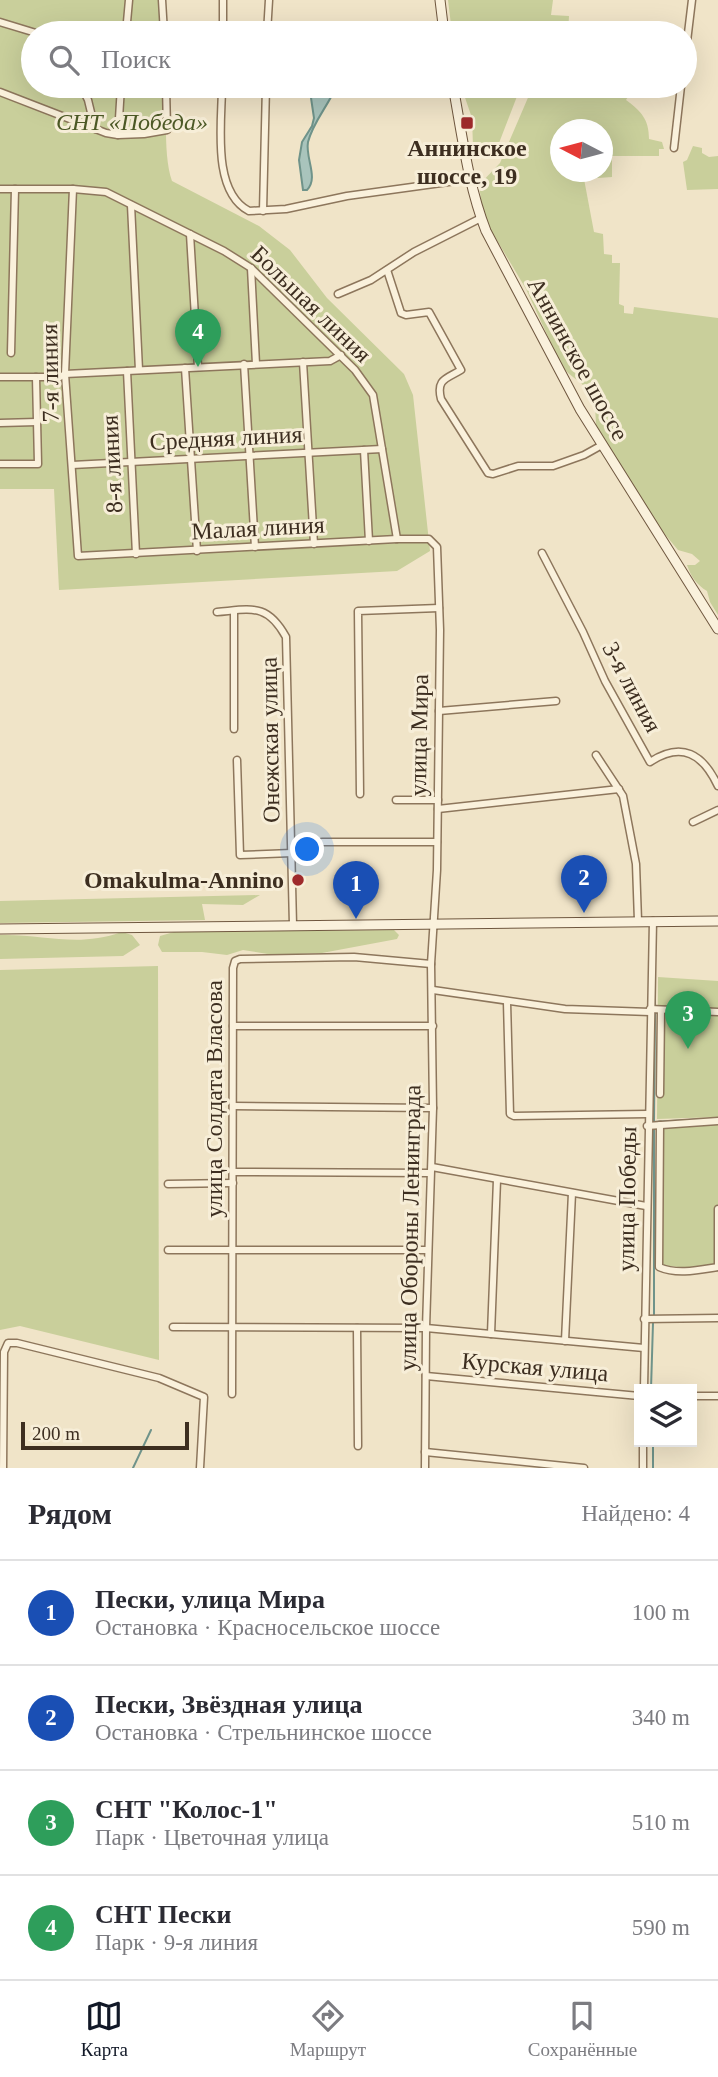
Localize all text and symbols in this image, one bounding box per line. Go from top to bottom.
search box [21,21,697,98]
icon: search [45,41,83,79]
text: Поиск [101,45,171,74]
park label: СНТ «Победа» [56,109,208,135]
marker: Аннинское шоссе, 19 [459,115,475,131]
north arrow [550,119,613,182]
place label: Аннинское шоссе, 19 [407,135,527,189]
street label: Большая линия [246,240,376,368]
street label: Аннинское шоссе [522,273,634,445]
pin: 4 [175,309,221,367]
street label: 7-я линия [36,323,64,423]
street label: 8-я линия [96,414,128,514]
street label: Средняя линия [149,421,303,455]
street label: Малая линия [191,512,325,544]
street label: 3-я линия [597,637,667,737]
street label: Онежская улица [256,657,284,823]
street label: улица Мира [405,673,433,796]
your location [290,832,324,866]
pin: 2 [561,855,607,913]
pin: 1 [333,861,379,919]
place label: Omakulma-Annino [84,867,284,893]
marker: Omakulma-Annino [290,872,306,888]
street label: улица Солдата Власова [201,980,227,1218]
pin: 3 [665,991,711,1049]
street label: улица Обороны Ленинграда [395,1084,426,1371]
street label: улица Победы [613,1126,641,1272]
street label: Курская улица [461,1348,610,1386]
map controls [634,1384,697,1447]
button: layers [634,1384,697,1447]
scale bar [21,1419,189,1451]
text: 200 m [32,1423,80,1444]
text: Рядом [28,1497,112,1530]
text: Найдено: 4 [582,1501,690,1526]
text: Пески, улица Мира [95,1585,325,1614]
text: 1 [45,1600,57,1625]
text: 100 m [632,1600,690,1625]
text: Остановка · Красносельское шоссе [95,1615,440,1640]
text: Пески, Звёздная улица [95,1690,362,1719]
text: 2 [45,1705,57,1730]
text: 340 m [632,1705,690,1730]
text: Остановка · Стрельнинское шоссе [95,1720,432,1745]
text: СНТ "Колос-1" [95,1795,278,1824]
text: 3 [45,1810,57,1835]
text: 510 m [632,1810,690,1835]
text: Парк · Цветочная улица [95,1825,329,1850]
text: СНТ Пески [95,1900,231,1929]
text: 4 [45,1915,57,1940]
text: 590 m [632,1915,690,1940]
text: Парк · 9-я линия [95,1930,258,1955]
tab: Карта [81,1997,128,2061]
tab: Маршрут [290,1997,366,2061]
tab: Сохранённые [528,1997,637,2061]

